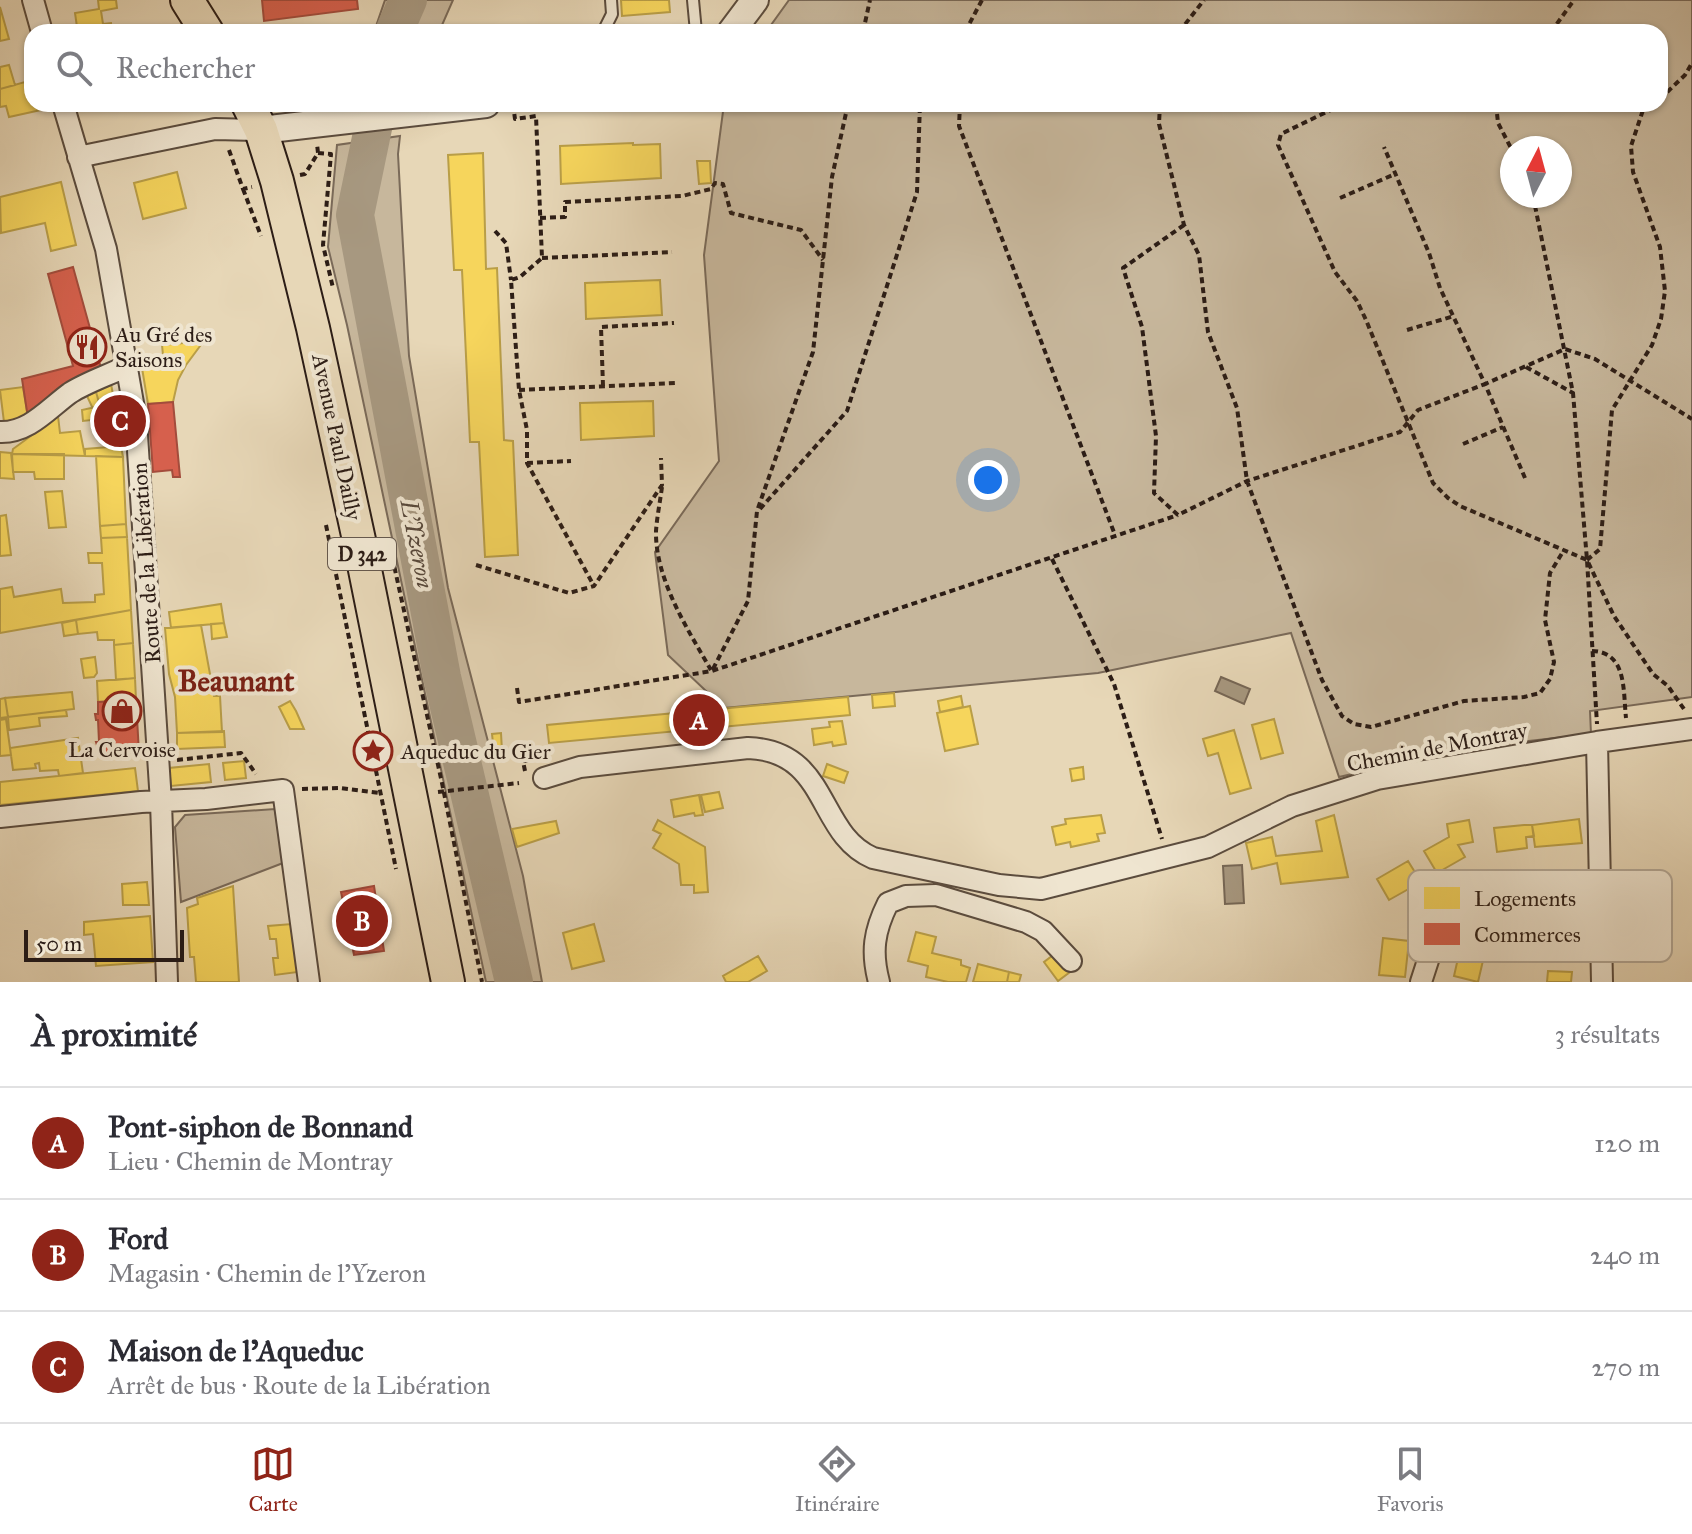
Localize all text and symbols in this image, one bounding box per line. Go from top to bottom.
search box [24,24,1668,112]
icon: search [52,46,96,90]
text: Rechercher [116,50,255,86]
north arrow [1500,136,1572,208]
place label: Au Gré des Saisons [114,321,212,373]
restaurant icon: Au Gré des Saisons [66,326,108,368]
street label: Avenue Paul Dailly [306,350,368,523]
pin: C [94,391,146,451]
your location [968,460,1008,500]
street label: Route de la Libération [126,462,166,664]
water label: L'Yzeron [394,496,440,591]
road number: D 342 [328,538,396,570]
district label: Beaunant [178,663,295,699]
shop icon: La Cervoise [101,690,143,732]
pin: A [673,690,725,750]
street label: Chemin de Montray [1344,716,1530,778]
place icon: Aqueduc du Gier [352,730,394,772]
place label: La Cervoise [68,736,176,763]
place label: Aqueduc du Gier [400,738,551,765]
legend [1408,870,1672,962]
text: Logements [1474,885,1576,912]
pin: B [336,891,388,951]
text: Commerces [1474,921,1581,948]
scale bar [24,926,184,962]
text: 50 m [36,930,82,957]
text: À proximité [32,1014,197,1055]
text: 3 résultats [1554,1018,1660,1050]
text: Pont-siphon de Bonnand [108,1109,413,1145]
text: A [49,1127,67,1159]
text: 120 m [1594,1127,1660,1159]
text: Lieu · Chemin de Montray [108,1145,392,1177]
text: Ford [108,1221,168,1257]
text: B [49,1239,67,1271]
text: 240 m [1590,1239,1660,1271]
text: Magasin · Chemin de l'Yzeron [108,1257,426,1289]
text: Maison de l'Aqueduc [108,1333,364,1369]
text: C [49,1351,67,1383]
text: 270 m [1591,1351,1660,1383]
text: Arrêt de bus · Route de la Libération [108,1369,491,1401]
tab: Carte [248,1442,298,1517]
tab: Itinéraire [795,1442,880,1517]
tab: Favoris [1377,1442,1444,1517]

